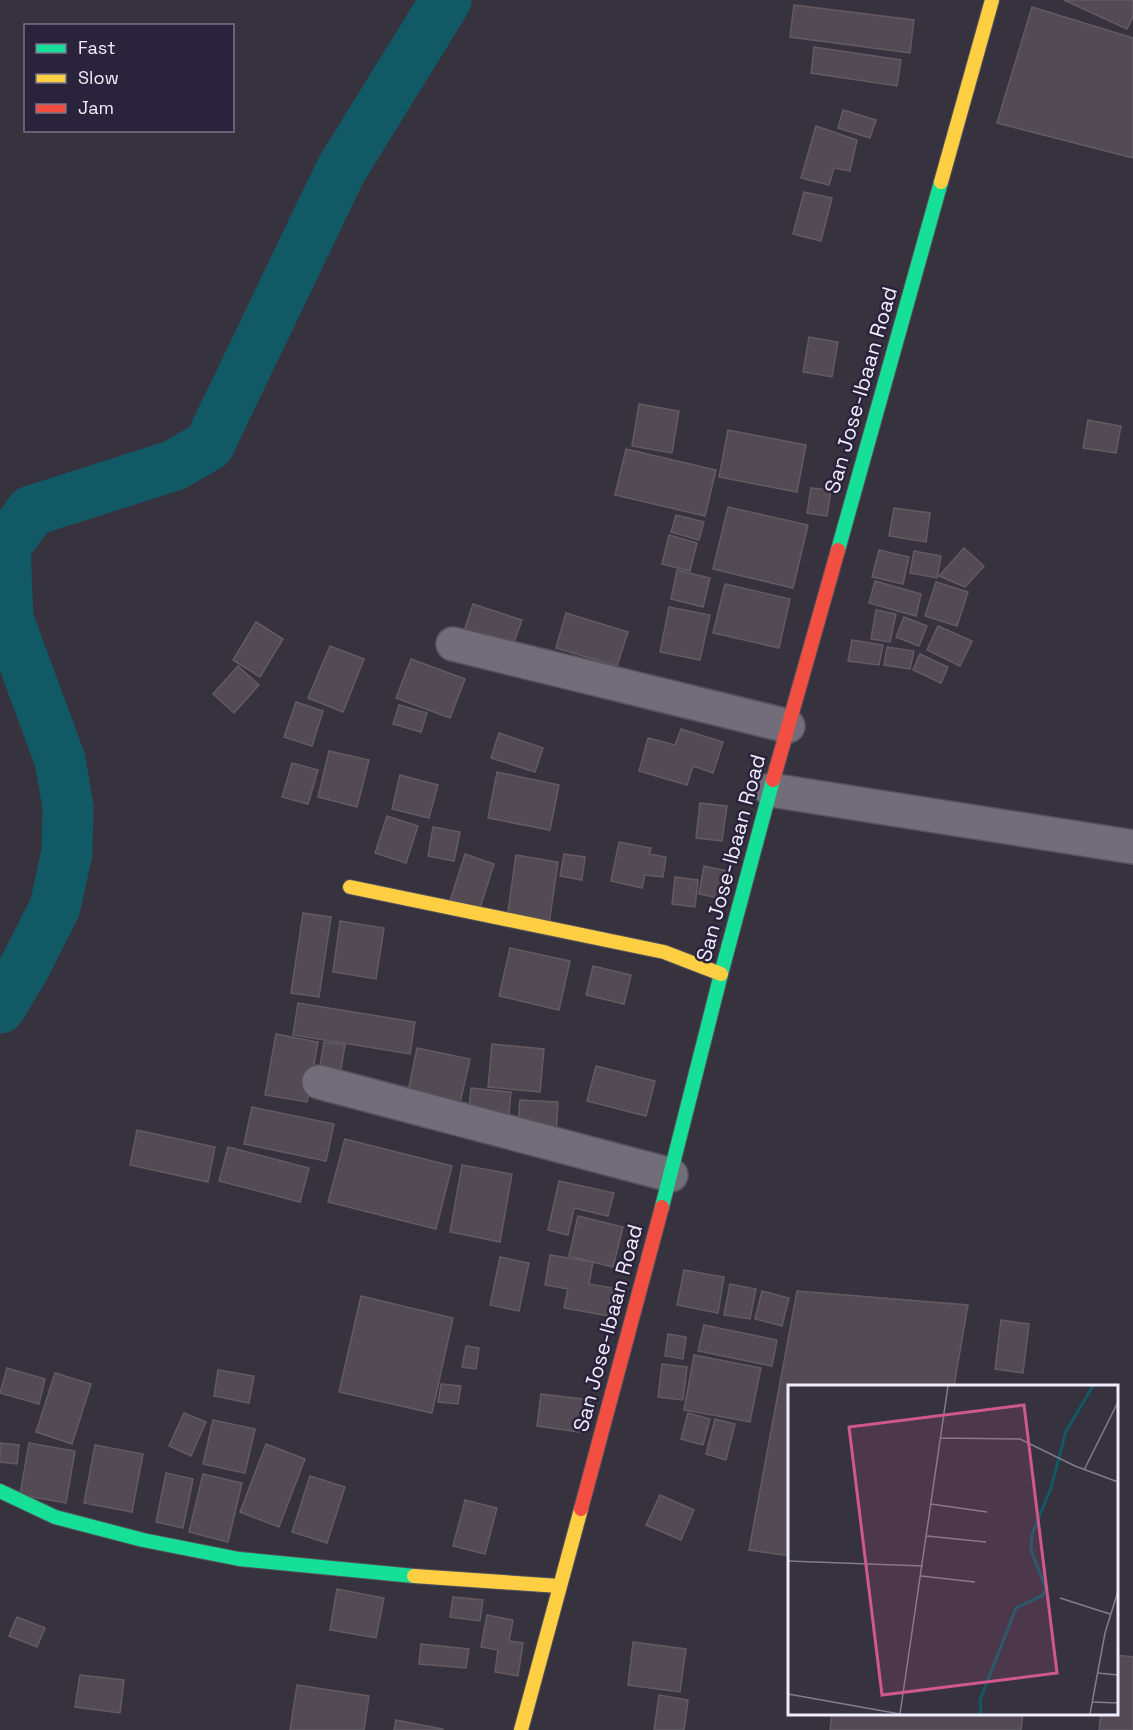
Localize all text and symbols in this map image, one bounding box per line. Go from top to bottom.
legend [24,24,234,132]
text: Fast [78,36,115,59]
text: Slow [78,66,119,89]
text: Jam [78,96,114,119]
street label: San Jose-Ibaan Road [818,283,903,496]
street label: San Jose-Ibaan Road [690,751,771,965]
street label: San Jose-Ibaan Road [567,1221,648,1435]
inset map [788,1385,1118,1715]

